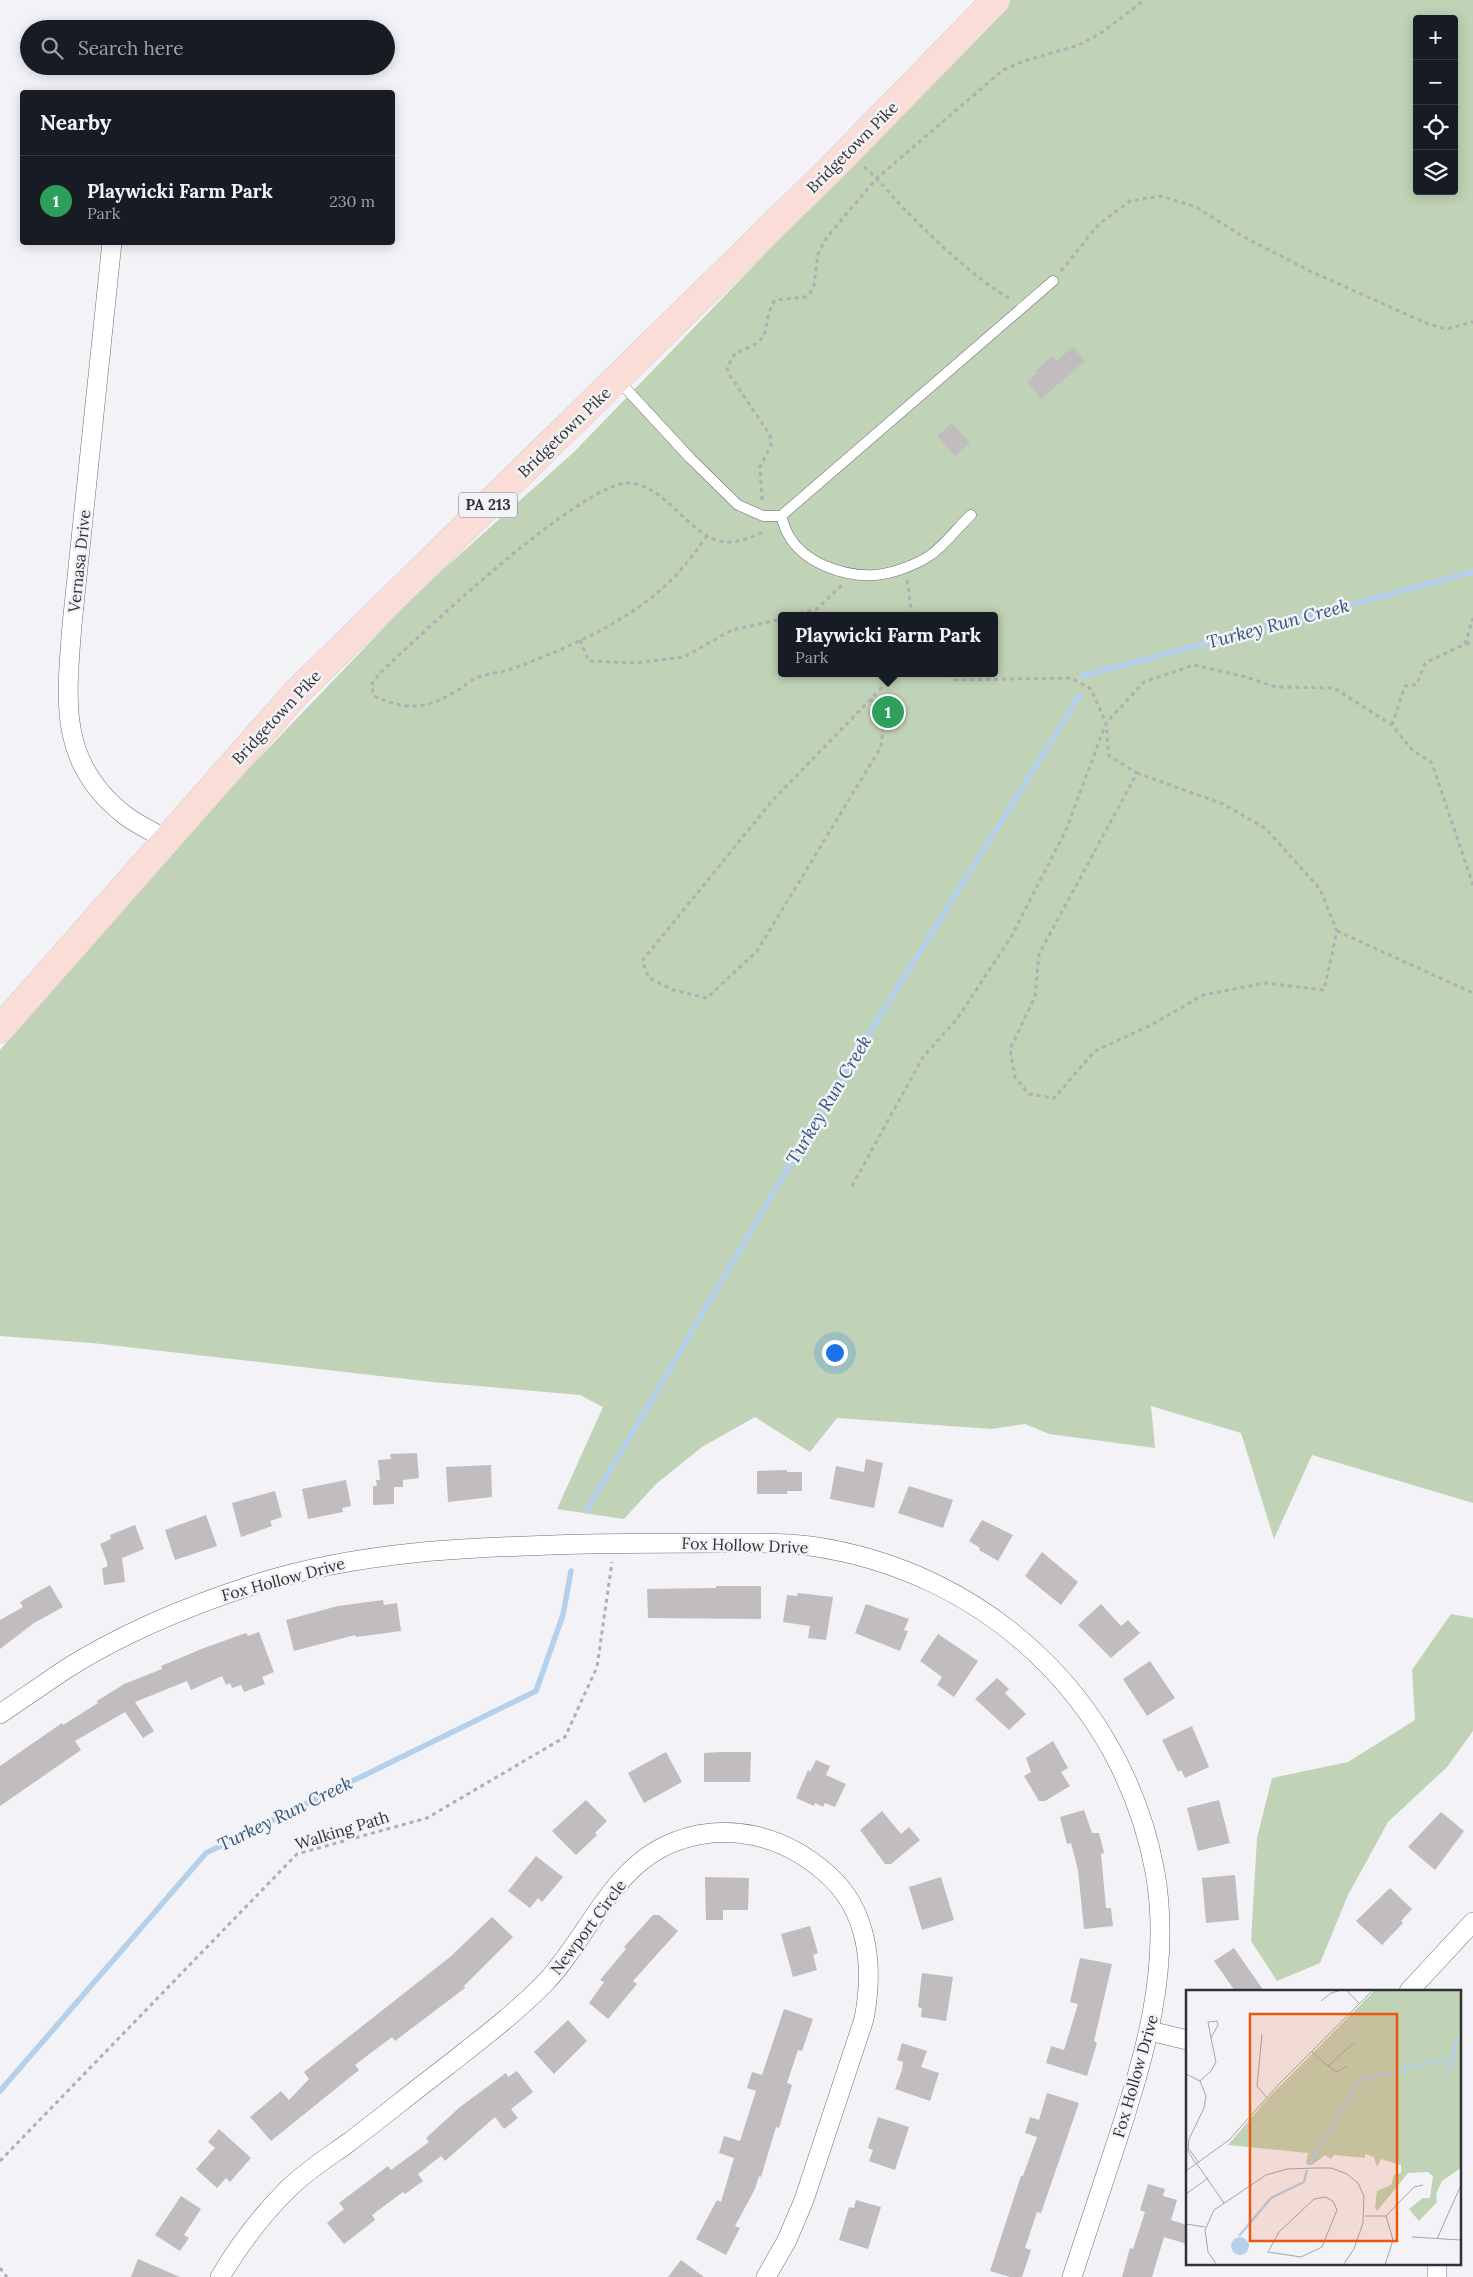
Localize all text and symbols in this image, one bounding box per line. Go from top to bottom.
map controls [1413,15,1458,195]
button: + [1413,15,1458,60]
search box [20,20,395,75]
icon: search [38,34,66,62]
text: Search here [78,36,184,60]
button: − [1413,60,1458,105]
street label: Bridgetown Pike [802,97,902,197]
button: locate [1413,105,1458,150]
text: Nearby [40,109,111,136]
button: layers [1413,150,1458,195]
text: Playwicki Farm Park [87,179,273,203]
text: 1 [53,191,59,211]
text: 230 m [329,191,375,211]
text: Park [87,203,120,223]
street label: Bridgetown Pike [513,382,615,481]
road number: PA 213 [459,492,517,518]
street label: Vernasa Drive [64,508,94,614]
water label: Turkey Run Creek [1204,593,1352,654]
popup [778,612,998,677]
text: Playwicki Farm Park [795,623,981,647]
text: Park [795,647,828,667]
street label: Bridgetown Pike [227,665,325,768]
pin: 1 [872,693,904,731]
water label: Turkey Run Creek [781,1031,876,1169]
your location [822,1340,848,1366]
street label: Fox Hollow Drive [681,1533,809,1557]
street label: Fox Hollow Drive [219,1553,347,1605]
water label: Turkey Run Creek [214,1771,356,1856]
street label: Walking Path [293,1806,392,1854]
street label: Newport Circle [546,1875,630,1978]
inset map [1186,1990,1460,2264]
street label: Fox Hollow Drive [1108,2012,1162,2140]

